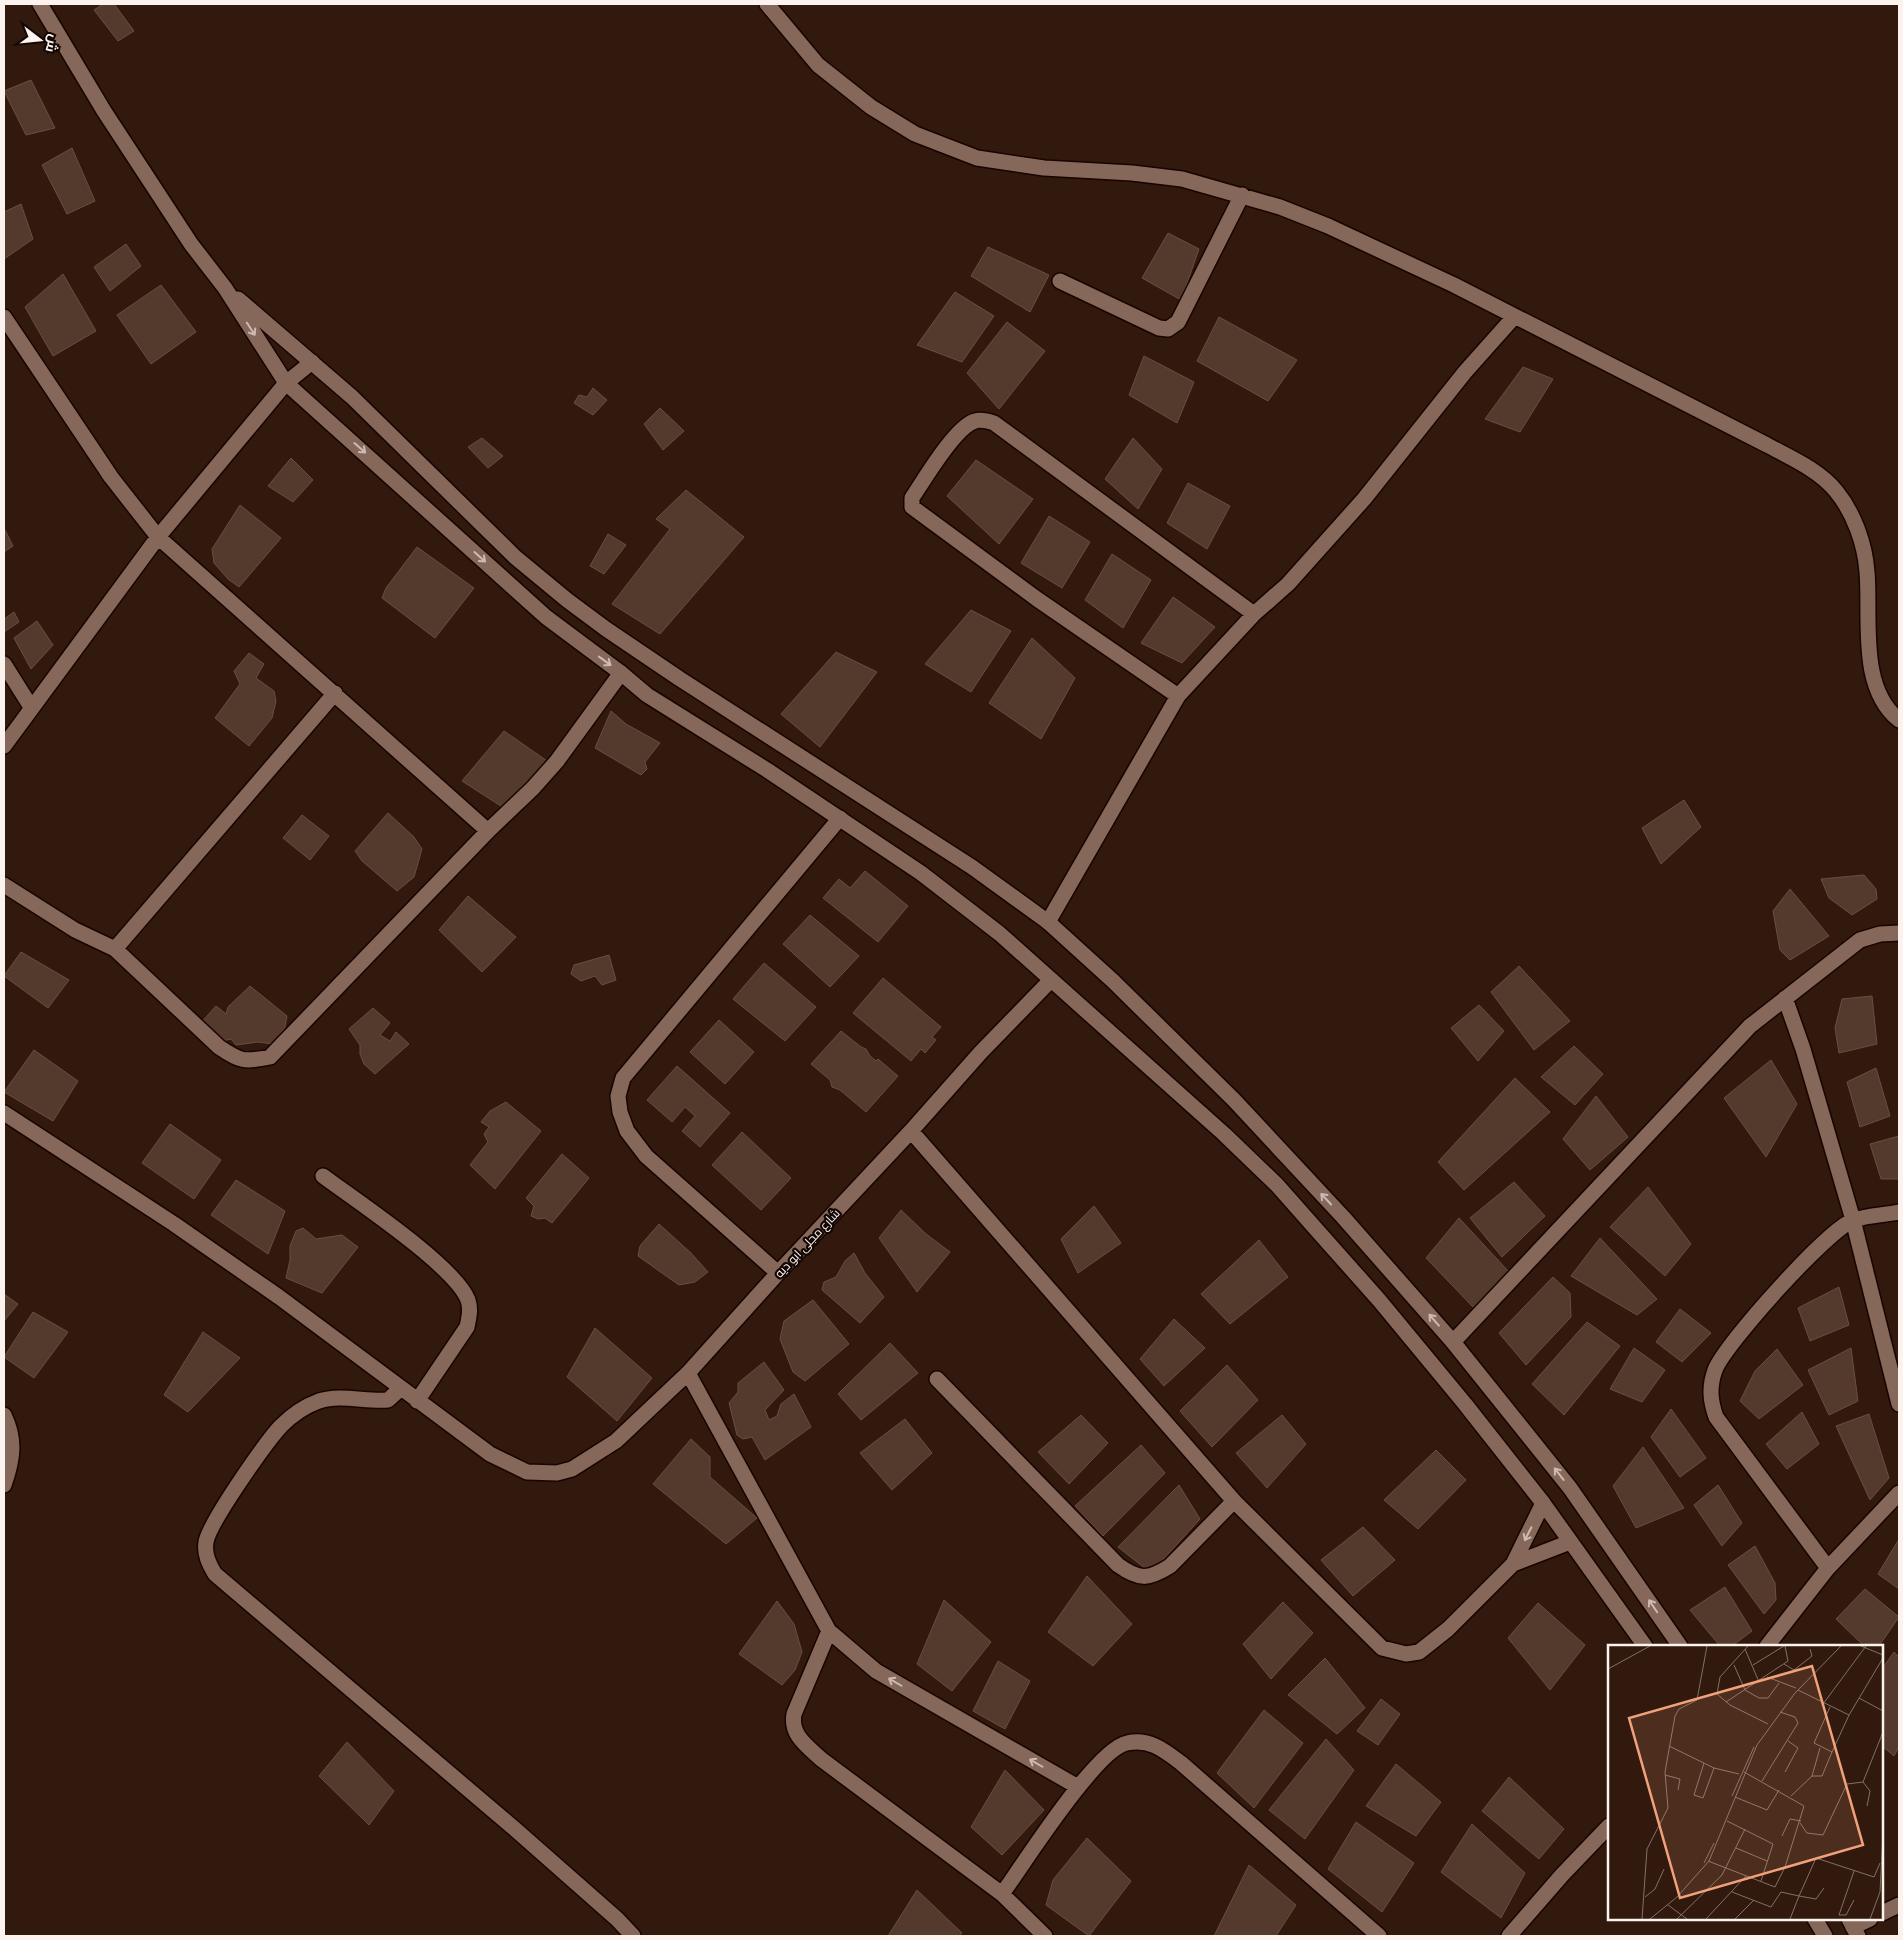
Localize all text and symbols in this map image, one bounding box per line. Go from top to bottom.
north arrow [15,15,65,65]
text: ش [41,32,64,55]
one-way arrow [246,322,257,336]
one-way arrow [353,443,366,454]
one-way arrow [474,552,487,563]
one-way arrow [598,655,611,666]
one-way arrow [1320,1192,1332,1205]
street label: شارع مجلى ابو ديه [771,1205,843,1281]
one-way arrow [1428,1314,1440,1327]
one-way arrow [1553,1467,1564,1480]
one-way arrow [1523,1526,1532,1541]
one-way arrow [1648,1599,1658,1613]
inset map [1608,1645,1883,1920]
one-way arrow [888,1676,902,1686]
one-way arrow [1029,1757,1043,1767]

